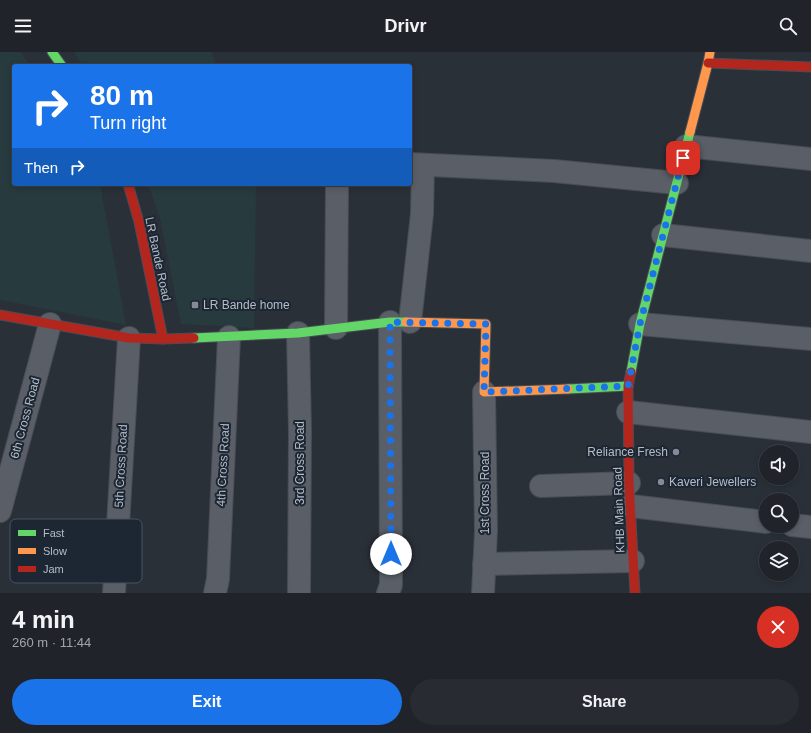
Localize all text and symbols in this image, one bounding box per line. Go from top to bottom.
icon: menu [12,15,34,37]
icon: search [777,15,799,37]
text: Drivr [384,16,427,36]
icon: right [24,80,76,132]
text: 80 m [90,80,154,111]
text: Turn right [90,113,166,133]
pin [666,141,700,175]
icon: arrive [672,147,694,169]
icon: right [66,156,88,178]
text: Then [24,159,58,176]
street label: LR Bande Road [142,216,174,302]
place label: LR Bande home [203,298,290,312]
marker: LR Bande home [190,300,200,310]
street label: 6th Cross Road [7,376,43,460]
street label: 3rd Cross Road [293,421,307,505]
street label: 4th Cross Road [214,423,232,507]
street label: 5th Cross Road [112,424,130,508]
place label: Reliance Fresh [587,445,668,459]
map controls [759,445,799,581]
button: sound [759,445,799,485]
marker: Reliance Fresh [671,447,681,457]
street label: 1st Cross Road [478,452,492,534]
street label: KHB Main Road [611,467,627,553]
place label: Kaveri Jewellers [669,475,756,489]
marker: Kaveri Jewellers [656,477,666,487]
button: search [759,493,799,533]
legend [10,519,142,583]
text: Fast [43,527,64,539]
position arrow [370,533,412,575]
button: layers [759,541,799,581]
text: Slow [43,545,67,557]
text: Jam [43,563,64,575]
text: 4 min [12,606,75,633]
button: close [757,606,799,648]
text: 260 m · 11:44 [12,635,91,650]
button: Exit [12,679,402,725]
button: Share [410,679,799,725]

